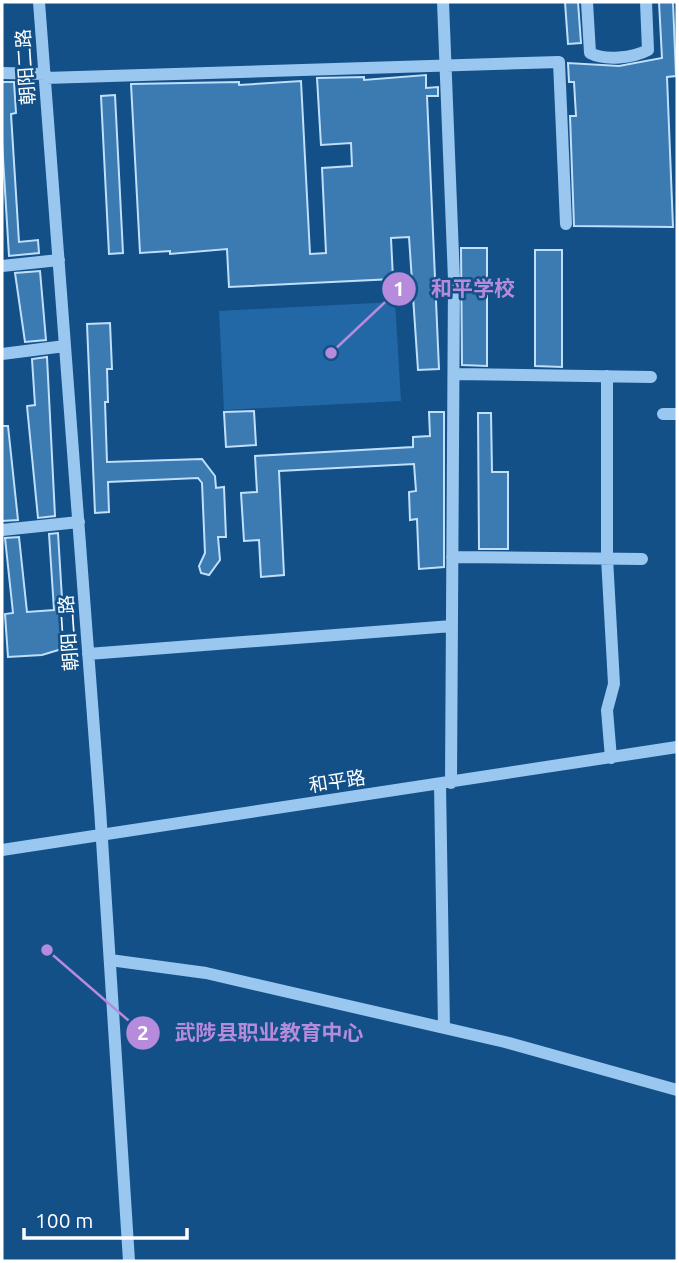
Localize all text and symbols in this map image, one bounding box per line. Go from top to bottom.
street label: 朝阳二路 [11,28,39,106]
callout: 和平学校 [382,268,529,310]
text: 1 [393,276,405,300]
text: 和平学校 [431,276,515,300]
street label: 朝阳二路 [54,594,82,672]
street label: 和平路 [307,766,367,796]
callout: 武陟县职业教育中心 [125,1012,377,1054]
text: 2 [137,1020,149,1044]
text: 武陟县职业教育中心 [175,1020,364,1044]
scale bar [24,1196,187,1240]
text: 100 m [35,1208,93,1232]

